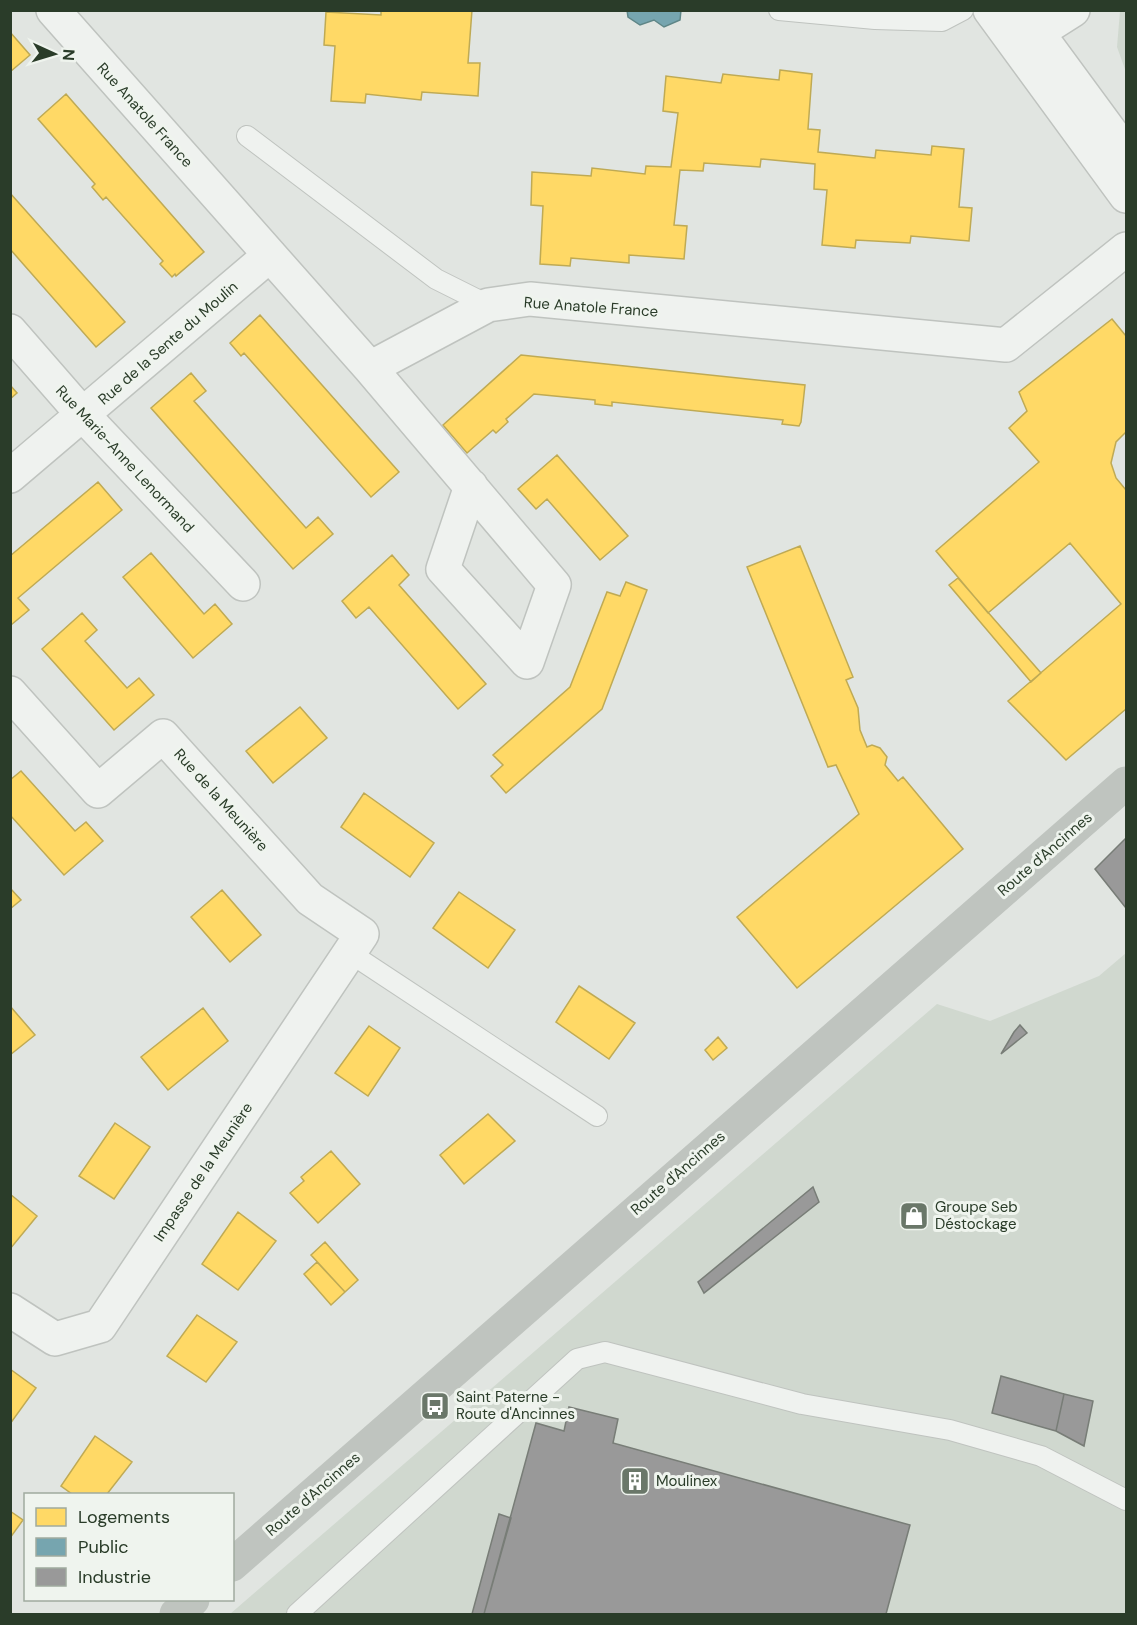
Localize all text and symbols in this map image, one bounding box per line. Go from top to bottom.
north arrow [24,24,84,84]
text: N [58,48,79,62]
street label: Rue Anatole France [93,58,197,172]
street label: Rue de la Sente du Moulin [94,277,242,409]
street label: Rue Anatole France [523,292,659,322]
street label: Rue Marie-Anne Lenormand [51,381,199,537]
street label: Rue de la Meunière [170,744,272,856]
street label: Route d'Ancinnes [994,807,1096,901]
street label: Impasse de la Meunière [149,1099,257,1245]
street label: Route d'Ancinnes [627,1126,729,1220]
place label: Groupe Seb Déstockage [935,1197,1018,1234]
shop icon: Groupe Seb Déstockage [898,1200,930,1232]
place label: Saint Paterne - Route d'Ancinnes [456,1387,575,1424]
bus stop icon: Saint Paterne - Route d'Ancinnes [419,1390,451,1422]
street label: Route d'Ancinnes [262,1447,364,1541]
building icon: Moulinex [619,1465,651,1497]
place label: Moulinex [656,1471,718,1491]
legend [24,1493,234,1601]
text: Logements [78,1505,170,1529]
text: Public [78,1535,129,1559]
text: Industrie [78,1565,151,1589]

